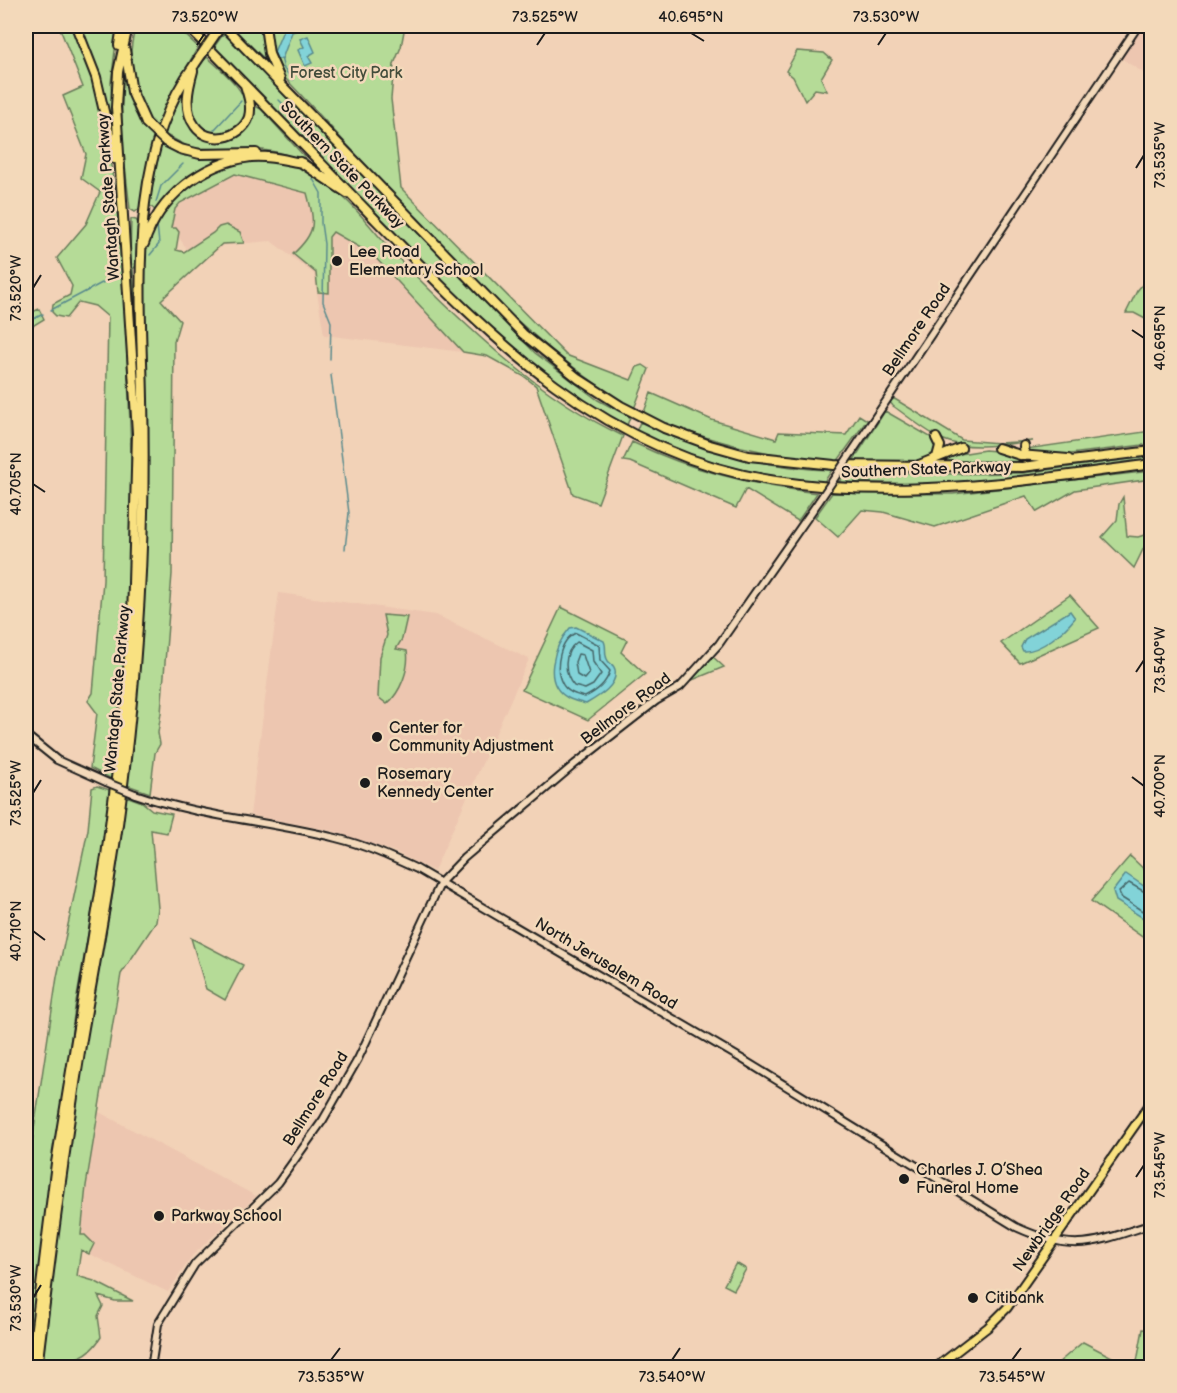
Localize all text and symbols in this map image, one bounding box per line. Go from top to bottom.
text: 73.520°W [172,8,239,27]
text: 73.525°W [512,8,578,27]
text: 40.695°N [658,8,724,27]
text: 73.530°W [853,8,920,27]
park label: Forest City Park [290,64,403,83]
street label: Southern State Parkway [276,97,408,233]
street label: Wantagh State Parkway [94,112,124,281]
text: 73.535°W [1151,122,1170,188]
place label: Lee Road Elementary School [349,243,483,280]
text: 73.520°W [7,254,26,321]
marker: Lee Road Elementary School [330,254,344,268]
street label: Bellmore Road [879,280,955,380]
text: 40.695°N [1151,305,1170,371]
text: 40.705°N [7,452,26,516]
street label: Southern State Parkway [841,458,1012,482]
street label: Wantagh State Parkway [101,604,135,773]
text: 73.540°W [1151,626,1170,693]
street label: Bellmore Road [577,669,675,749]
place label: Center for Community Adjustment [389,719,554,756]
marker: Center for Community Adjustment [370,730,384,744]
text: 40.700°N [1151,754,1170,818]
text: 73.525°W [7,760,26,826]
place label: Rosemary Kennedy Center [377,765,494,802]
marker: Rosemary Kennedy Center [358,776,372,790]
text: 40.710°N [7,900,26,962]
street label: North Jerusalem Road [531,914,681,1014]
street label: Bellmore Road [279,1048,353,1150]
text: 73.545°W [1151,1132,1170,1198]
place label: Charles J. O’Shea Funeral Home [916,1161,1043,1198]
street label: Newbridge Road [1009,1165,1095,1275]
marker: Charles J. O’Shea Funeral Home [897,1172,911,1186]
place label: Parkway School [171,1207,282,1226]
marker: Parkway School [152,1209,166,1223]
text: 73.530°W [7,1264,26,1331]
place label: Citibank [985,1289,1044,1308]
marker: Citibank [966,1291,980,1305]
text: 73.535°W [298,1368,364,1387]
text: 73.540°W [639,1368,706,1387]
text: 73.545°W [979,1368,1045,1387]

